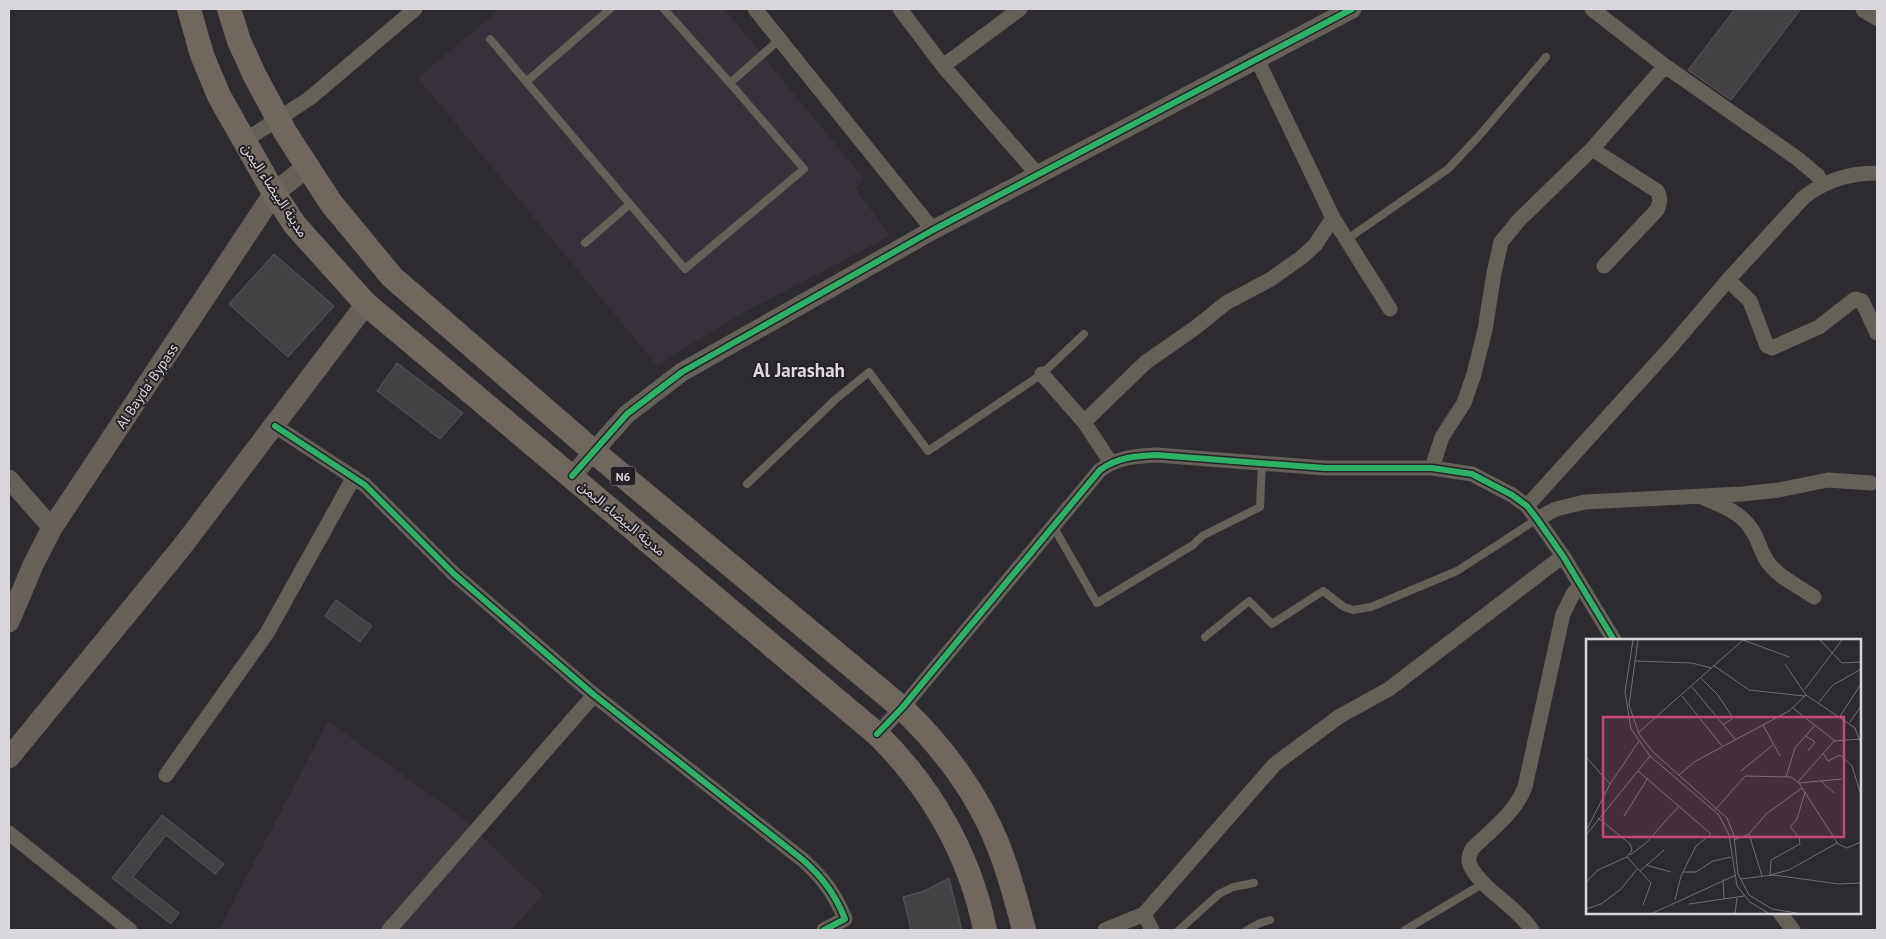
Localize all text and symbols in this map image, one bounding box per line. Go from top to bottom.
street label: مدينة البيضاء اليمن [238,140,312,240]
street label: Al Bayda' Bypass [112,340,182,432]
district label: Al Jarashah [753,358,845,382]
road number: N6 [610,466,636,486]
street label: مدينة البيضاء اليمن [575,476,669,560]
inset map [1586,639,1861,914]

